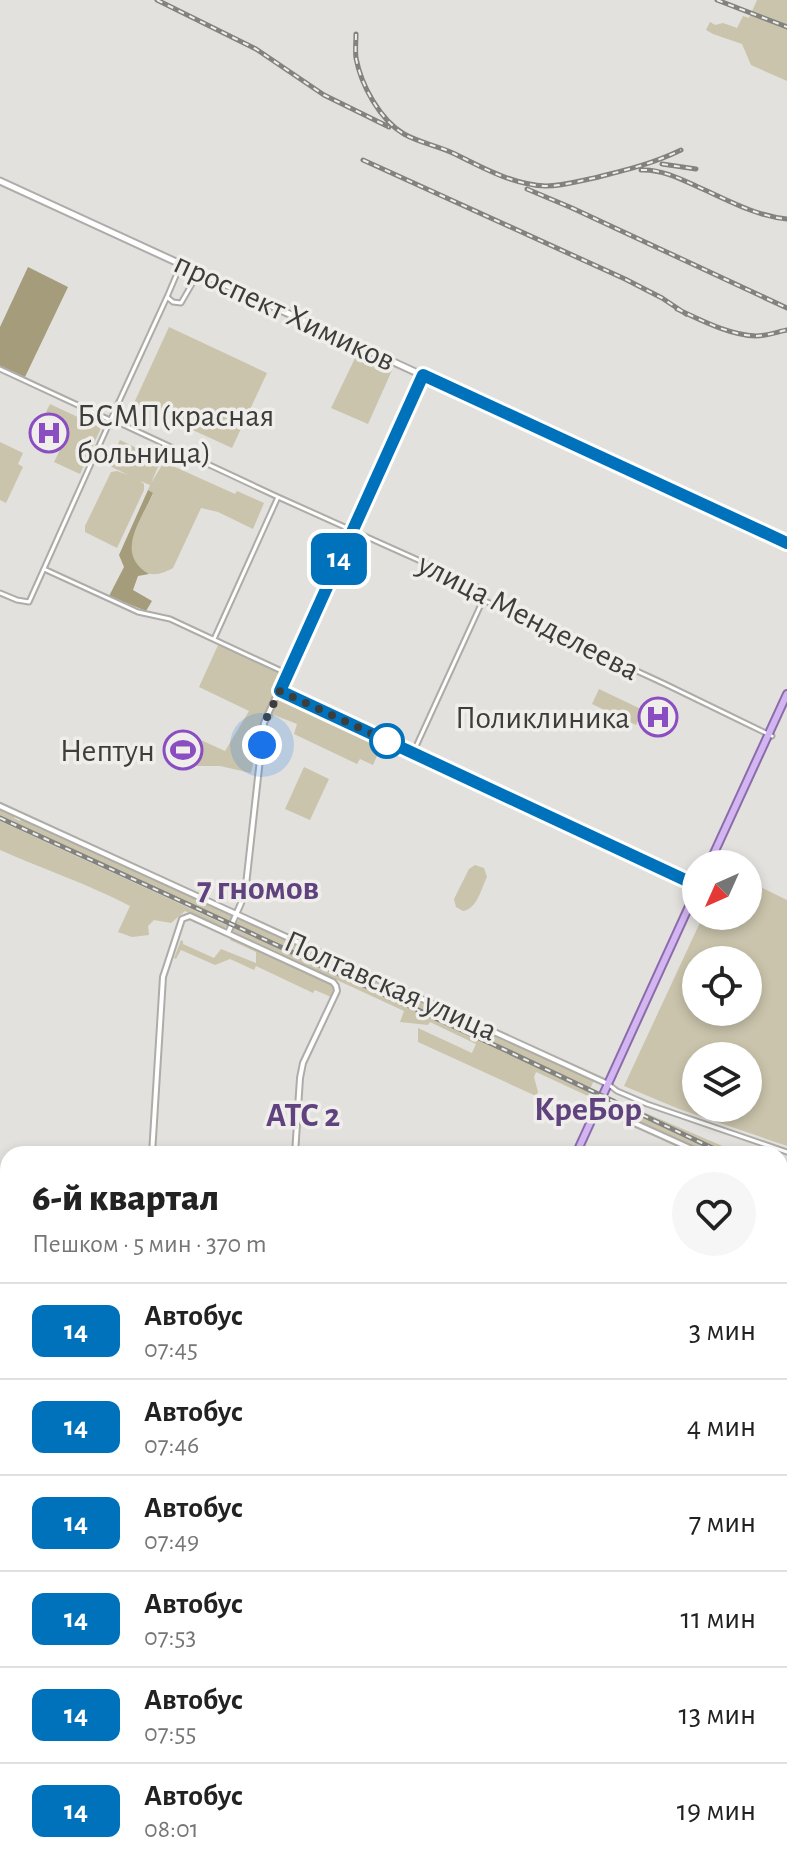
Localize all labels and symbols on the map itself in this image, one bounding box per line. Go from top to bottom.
street label: проспект Химиков [169,247,400,377]
place label: БСМП(красная больница) [77,400,274,469]
hospital icon: БСМП(красная больница) [28,412,70,454]
line badge: 14 [303,533,375,585]
street label: улица Менделеева [412,547,644,686]
hospital icon: Поликлиника [637,696,679,738]
place label: Поликлиника [455,702,630,734]
unlabelled marker [370,724,404,758]
your location [242,725,282,765]
sports icon: Нептун [162,729,204,771]
place label: Нептун [60,735,155,767]
north arrow [682,850,762,930]
district label: 7 гномов [197,872,319,906]
street label: Полтавская улица [280,925,502,1047]
district label: КреБор [534,1093,642,1127]
district label: АТС 2 [266,1099,340,1133]

